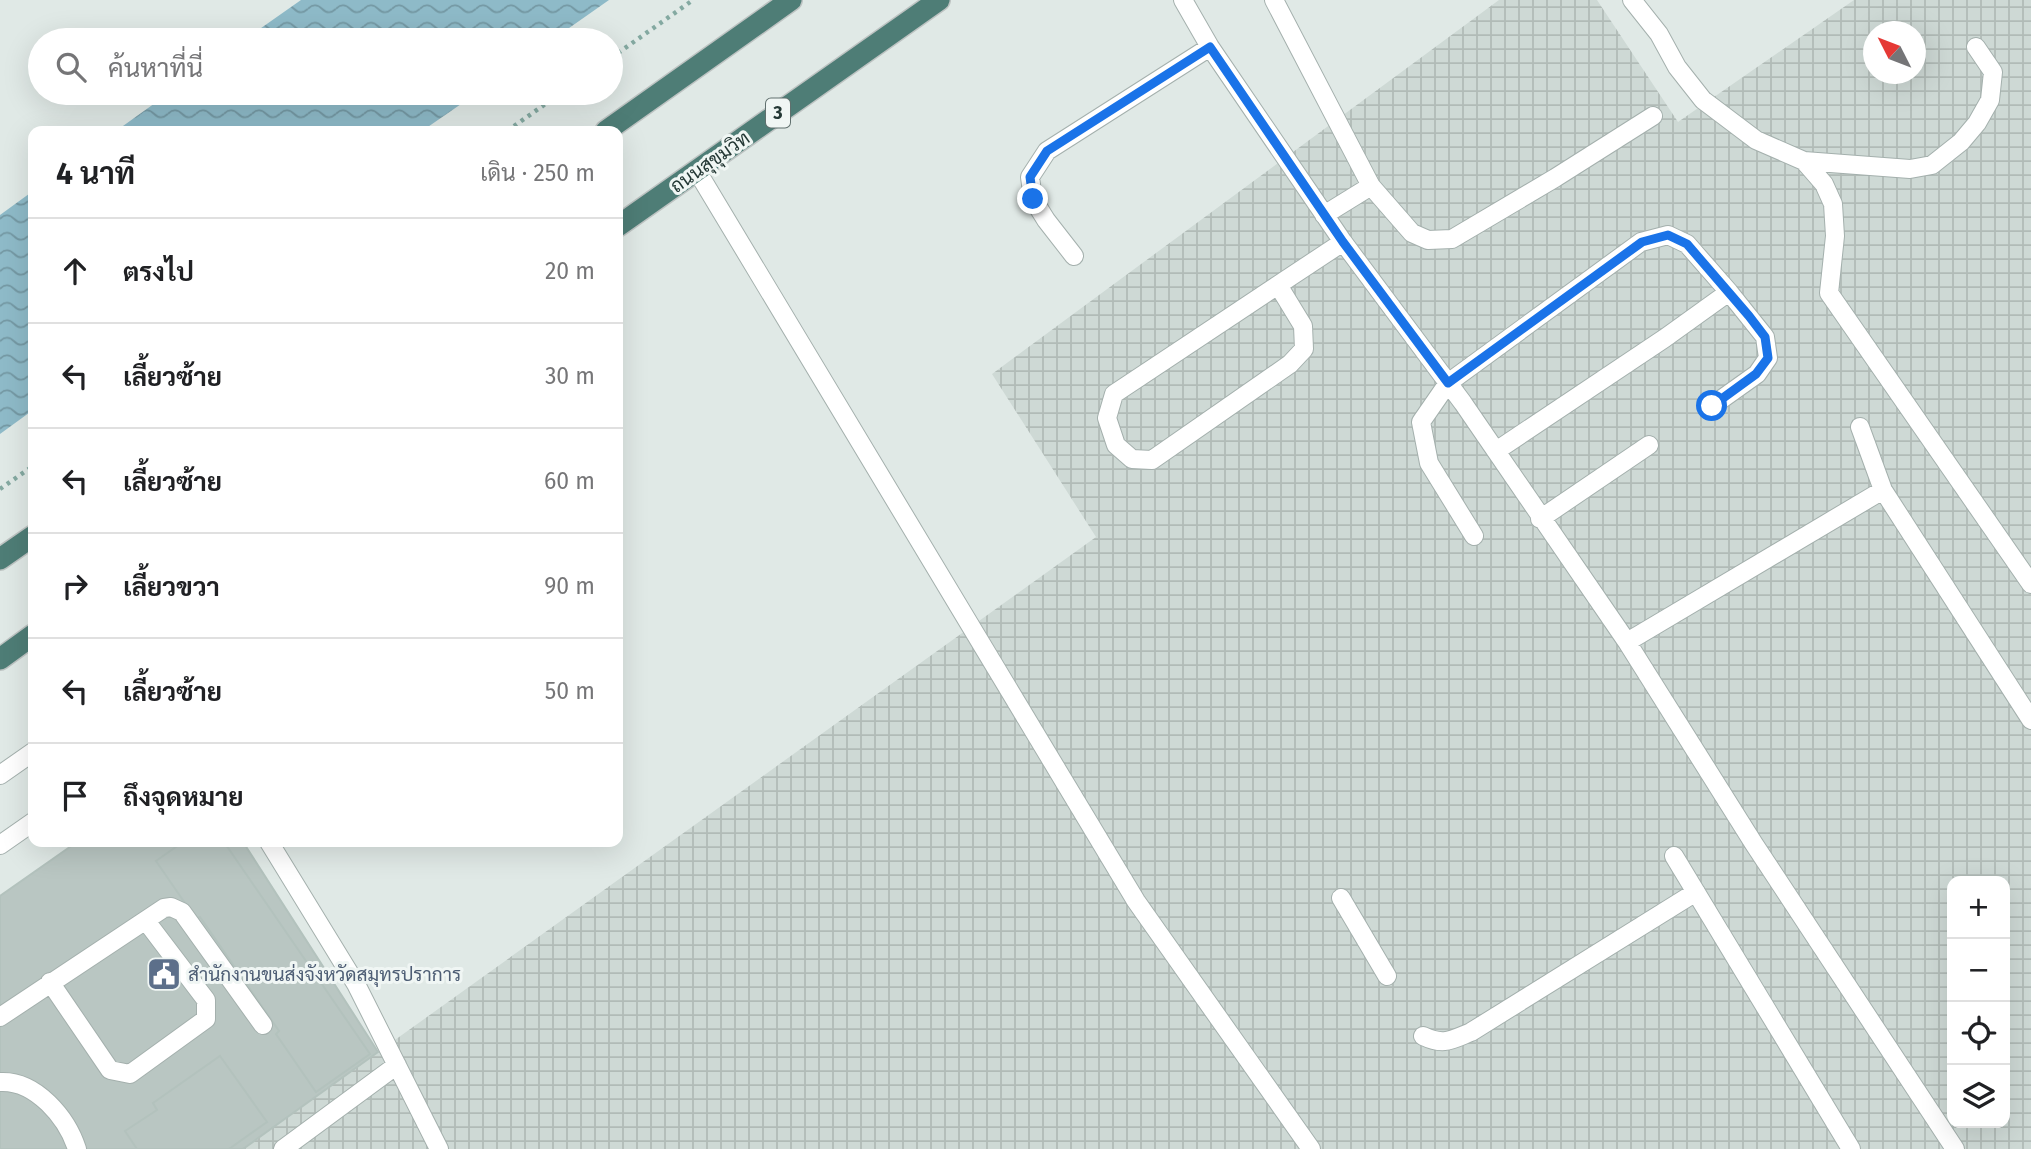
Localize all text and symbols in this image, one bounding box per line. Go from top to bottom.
north arrow [1863,21,1926,84]
search box [28,28,623,105]
icon: search [52,48,90,86]
text: ค้นหาที่นี่ [108,53,203,84]
road number: 3 [766,98,790,128]
street label: ถนนสุขุมวิท [666,126,755,198]
text: 4 นาที [56,156,135,192]
text: เดิน · 250 m [480,159,595,187]
route end [1017,183,1048,214]
icon: ahead [56,252,94,290]
text: ตรงไป [123,257,194,288]
text: 20 m [545,257,595,285]
icon: left [56,357,94,395]
text: เลี้ยวซ้าย [123,362,222,393]
text: 30 m [545,362,595,390]
route start [1696,390,1727,421]
icon: left [56,462,94,500]
text: เลี้ยวซ้าย [123,467,222,498]
text: 60 m [544,467,595,495]
icon: right [56,567,94,605]
text: เลี้ยวขวา [123,572,220,603]
text: 90 m [544,572,595,600]
icon: left [56,672,94,710]
text: เลี้ยวซ้าย [123,677,222,708]
text: 50 m [545,677,595,705]
icon: arrive [56,777,94,815]
text: ถึงจุดหมาย [123,782,244,813]
map controls [1947,876,2010,1128]
button: + [1947,876,2010,939]
button: − [1947,939,2010,1002]
public building icon: สำนักงานขนส่งจังหวัดสมุทรปราการ [145,955,183,993]
place label: สำนักงานขนส่งจังหวัดสมุทรปราการ [188,963,461,987]
button: locate [1947,1002,2010,1065]
button: layers [1947,1065,2010,1128]

